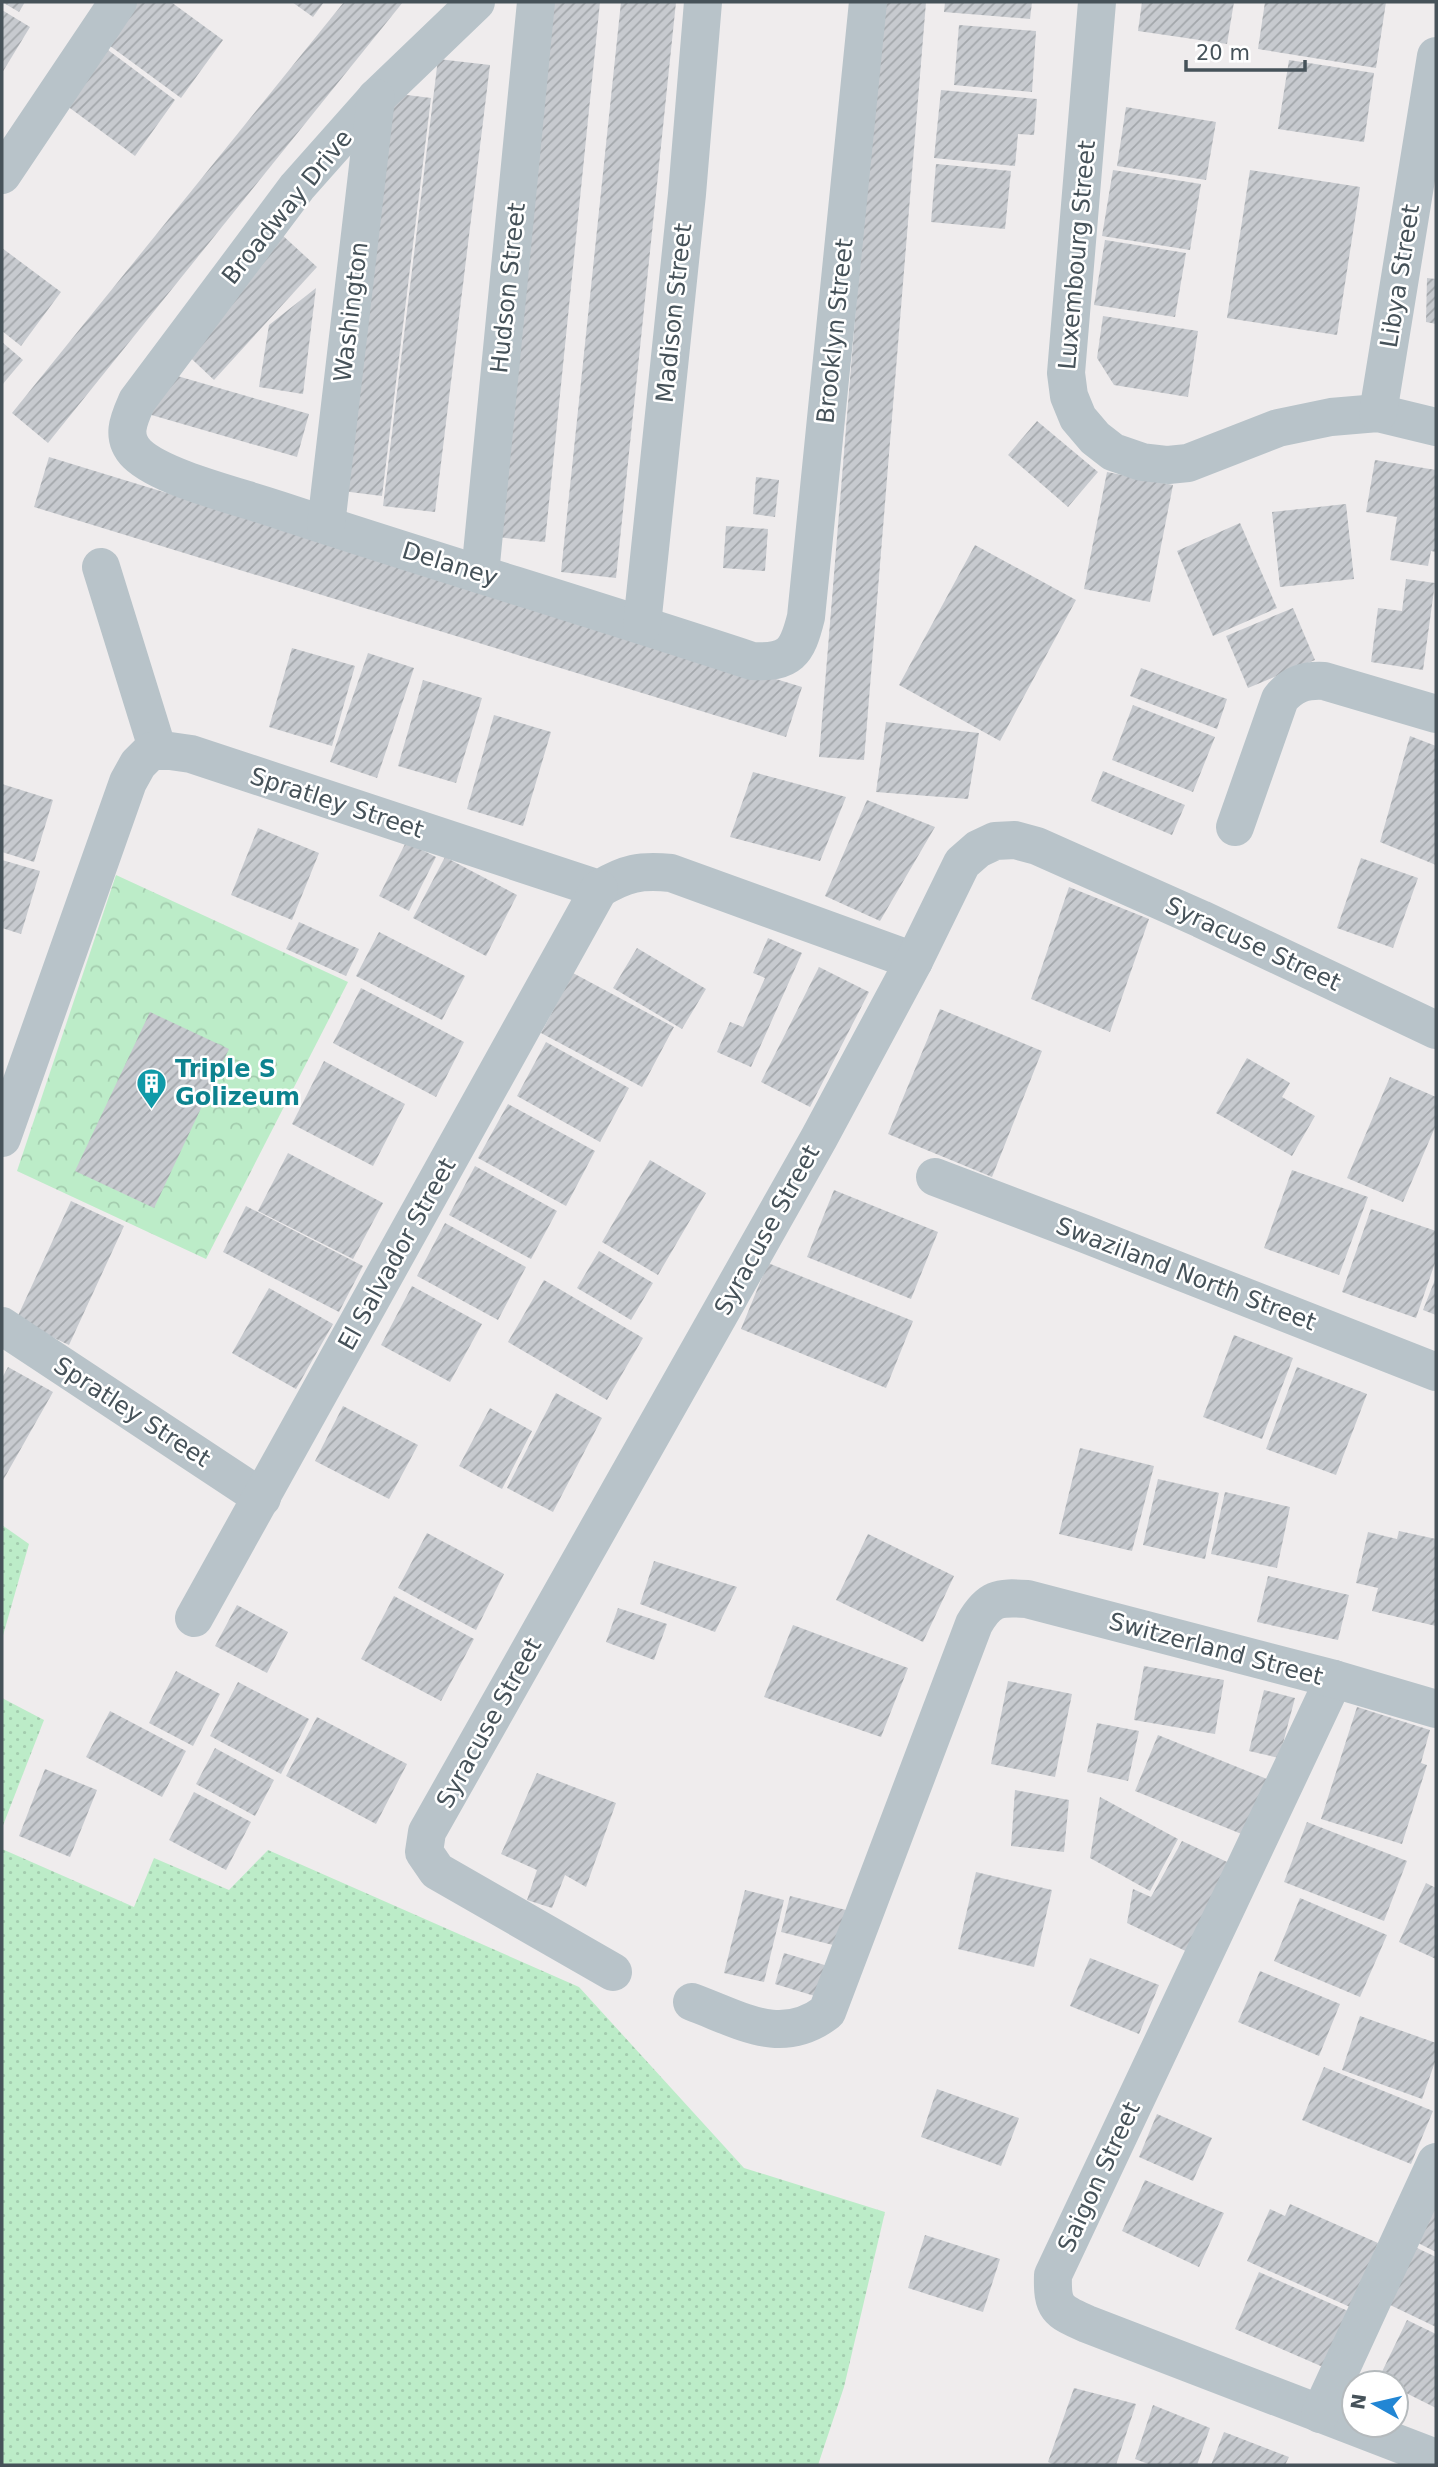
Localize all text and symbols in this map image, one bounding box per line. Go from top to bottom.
scale bar [1186,28,1305,72]
text: 20 m [1196,41,1250,65]
street label: Broadway Drive [216,124,358,290]
street label: Luxembourg Street [1053,139,1101,371]
street label: Hudson Street [485,201,531,375]
street label: Libya Street [1375,202,1425,350]
street label: Madison Street [651,222,697,404]
street label: Brooklyn Street [811,237,859,425]
street label: Washington [329,240,373,384]
street label: Delaney [399,536,501,592]
street label: Spratley Street [247,762,427,844]
street label: Syracuse Street [1161,891,1345,997]
place label: Triple S Golizeum [175,1055,300,1111]
building icon: Triple S Golizeum [135,1066,169,1110]
street label: Syracuse Street [709,1140,825,1320]
street label: El Salvador Street [333,1153,461,1355]
street label: Swaziland North Street [1052,1211,1320,1337]
street label: Spratley Street [49,1351,215,1473]
street label: Switzerland Street [1106,1607,1326,1691]
street label: Syracuse Street [431,1633,547,1813]
street label: Saigon Street [1052,2098,1146,2256]
north arrow [1340,2369,1410,2439]
text: N [1346,2392,1370,2411]

